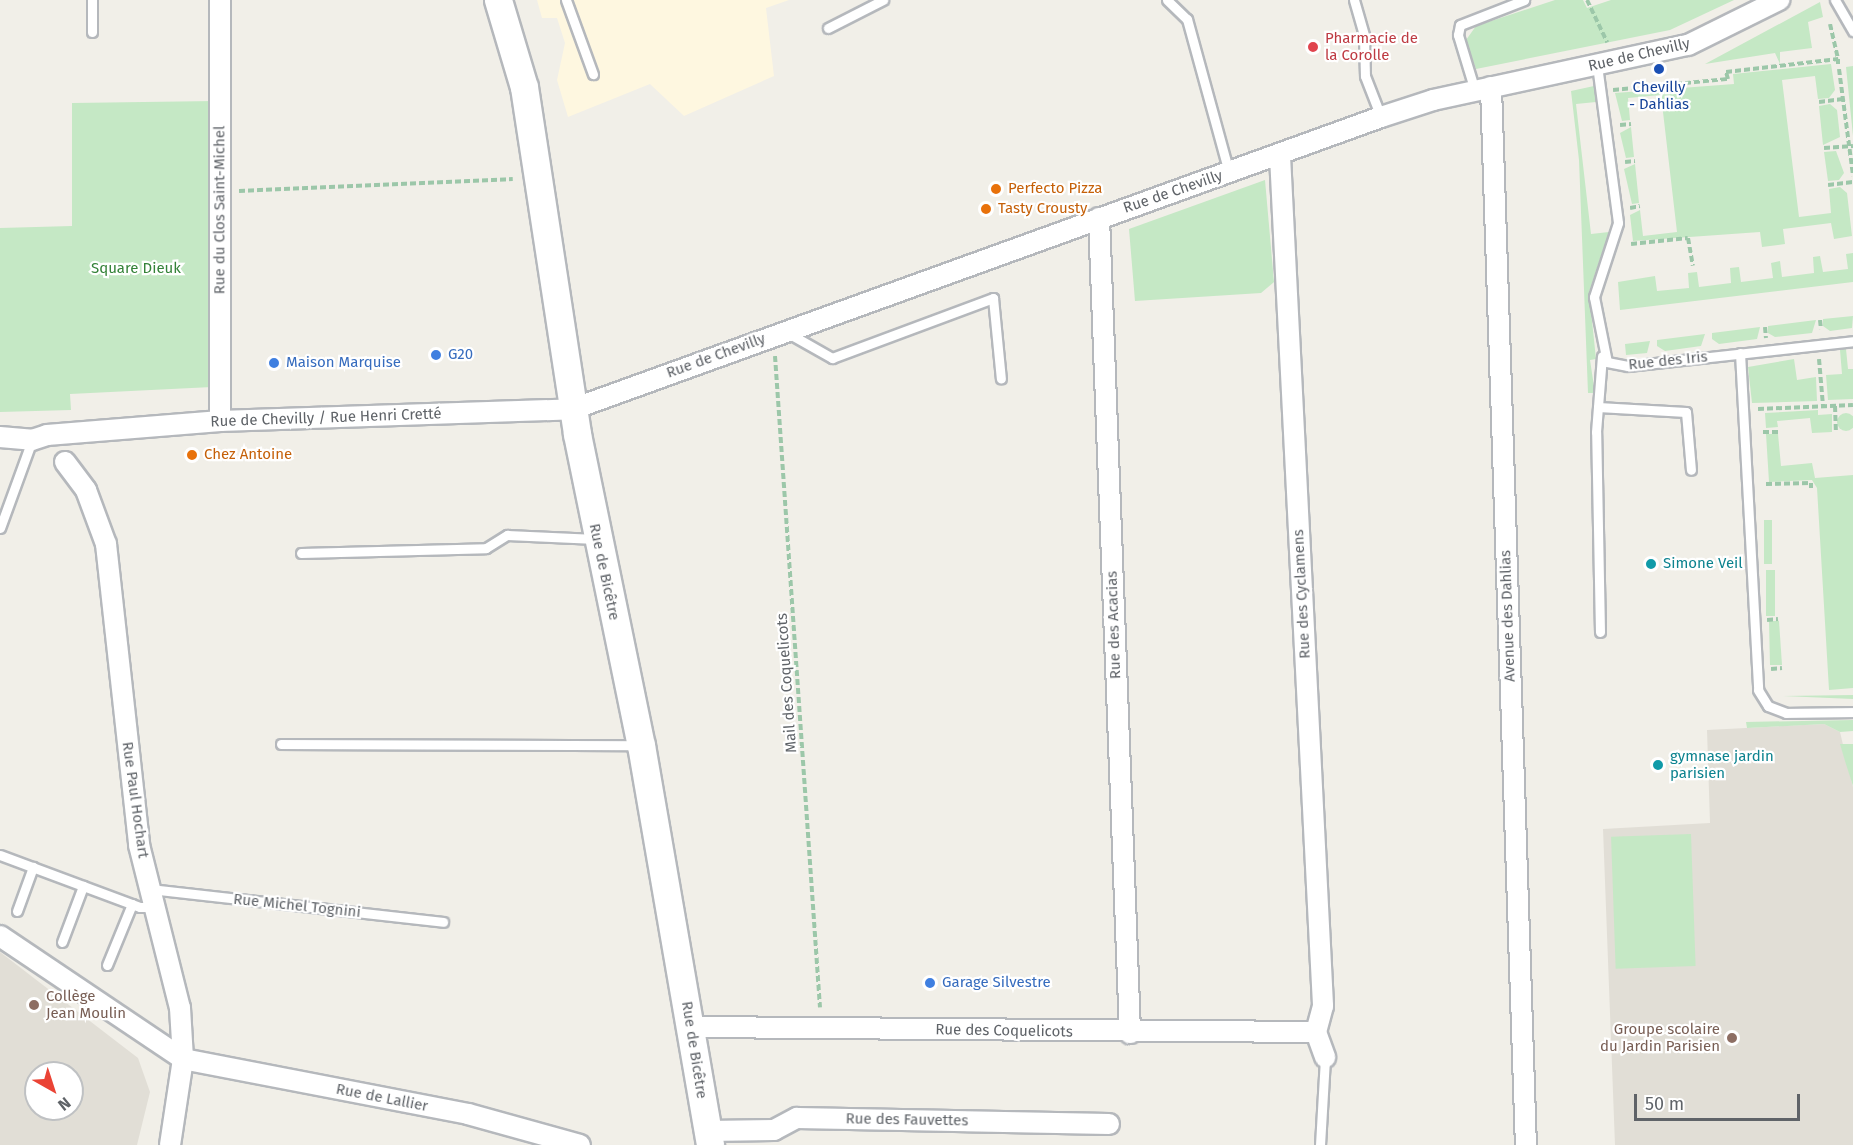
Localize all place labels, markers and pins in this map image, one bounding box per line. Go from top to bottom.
place label: Pharmacie de la Corolle [1325,29,1418,64]
marker: Pharmacie de la Corolle [1306,40,1320,54]
marker: Chevilly - Dahlias [1652,62,1666,76]
place label: Chevilly - Dahlias [1629,78,1689,113]
place label: Perfecto Pizza [1008,180,1102,198]
marker: Perfecto Pizza [989,182,1003,196]
place label: Tasty Crousty [998,200,1087,218]
marker: Tasty Crousty [979,202,993,216]
place label: G20 [448,346,473,364]
marker: G20 [429,348,443,362]
place label: Maison Marquise [286,354,401,372]
marker: Maison Marquise [267,356,281,370]
place label: Chez Antoine [204,446,292,464]
marker: Chez Antoine [185,448,199,462]
place label: Simone Veil [1663,555,1743,573]
marker: Simone Veil [1644,557,1658,571]
place label: gymnase jardin parisien [1670,747,1774,782]
marker: gymnase jardin parisien [1651,758,1665,772]
place label: Garage Silvestre [942,974,1051,992]
marker: Garage Silvestre [923,976,937,990]
place label: Collège Jean Moulin [46,987,126,1022]
marker: Collège Jean Moulin [27,998,41,1012]
place label: Groupe scolaire du Jardin Parisien [1600,1020,1720,1055]
marker: Groupe scolaire du Jardin Parisien [1725,1031,1739,1045]

